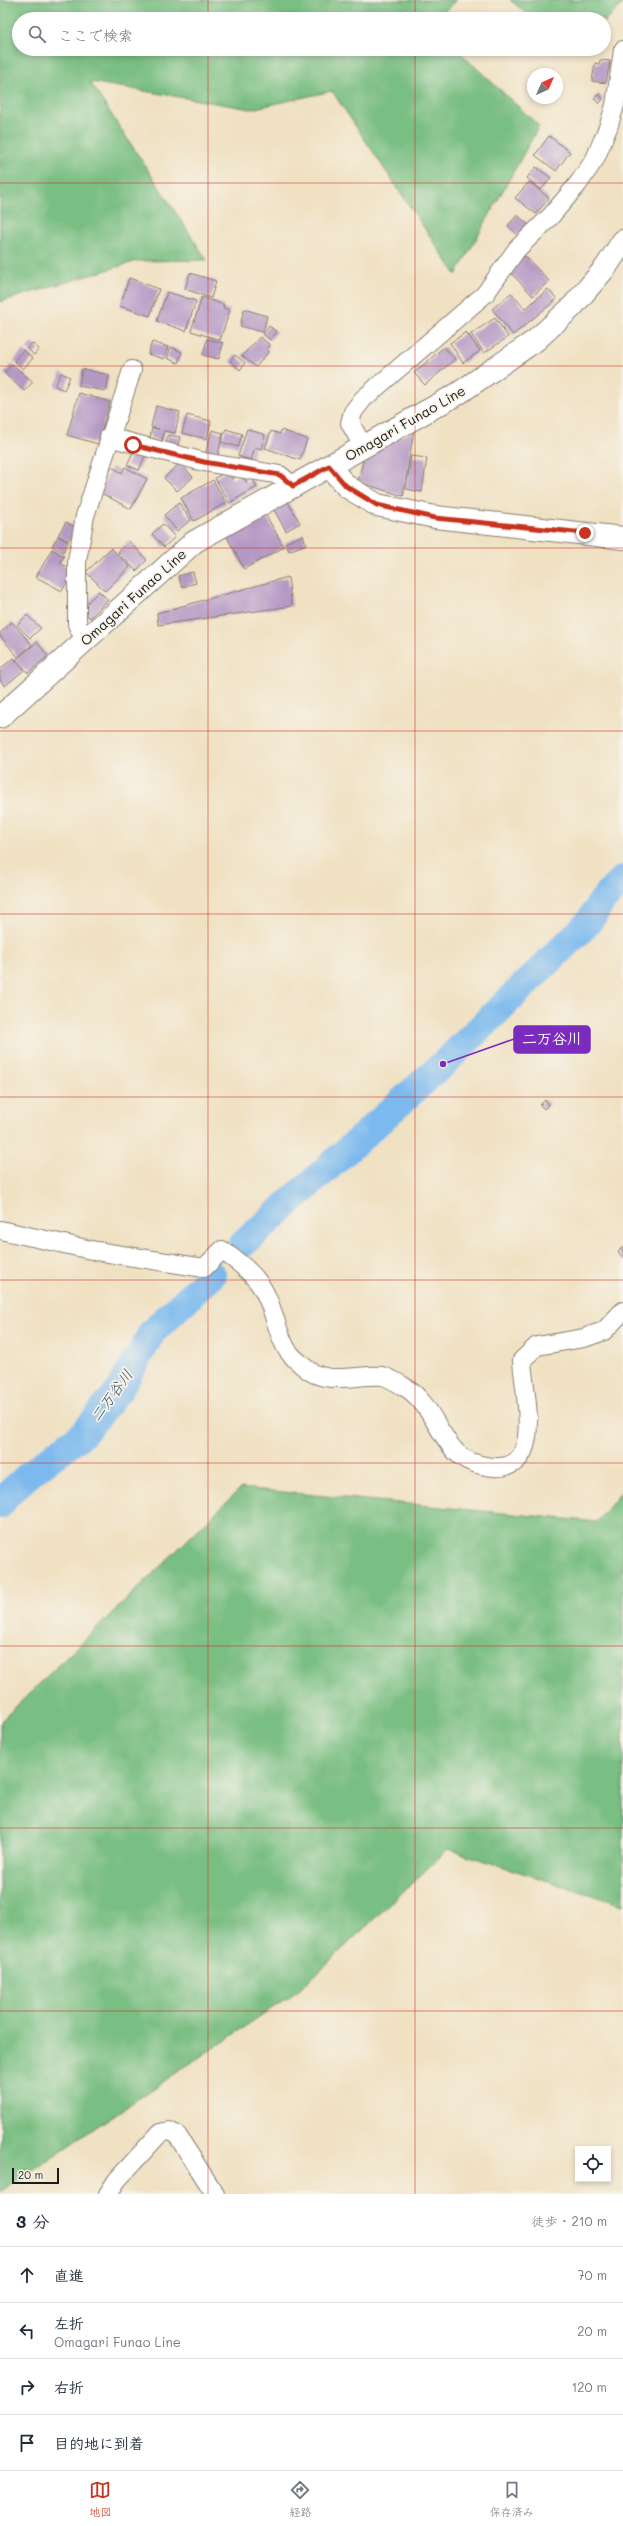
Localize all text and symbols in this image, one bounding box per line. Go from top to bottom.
search box [12,12,611,56]
icon: search [26,23,48,45]
text: ここで検索 [58,25,133,45]
north arrow [527,68,563,104]
street label: Omagari Funao Line [341,381,469,465]
route start [124,436,142,454]
route end [576,524,594,542]
street label: Omagari Funao Line [76,544,190,650]
callout: 二万谷川 [514,1026,590,1053]
text: 二万谷川 [522,1028,582,1048]
water label: 二万谷川 [85,1365,137,1425]
map controls [575,2146,611,2182]
button: locate [575,2146,611,2182]
scale bar [12,2166,59,2185]
text: 20 m [18,2167,43,2182]
text: 3 分 [16,2210,49,2232]
text: 徒歩 · 210 m [531,2212,607,2229]
icon: ahead [16,2264,38,2286]
text: 直進 [54,2265,84,2285]
text: 70 m [577,2266,607,2283]
text: 左折 [54,2313,84,2333]
icon: left [16,2320,38,2342]
text: 20 m [577,2322,607,2339]
text: Omagari Funao Line [54,2333,181,2350]
icon: right [16,2376,38,2398]
text: 右折 [54,2377,84,2397]
text: 120 m [571,2378,607,2395]
icon: arrive [16,2432,38,2454]
text: 目的地に到着 [54,2433,144,2453]
tab: 地図 [89,2479,111,2519]
tab: 経路 [289,2479,311,2519]
tab: 保存済み [490,2479,534,2519]

